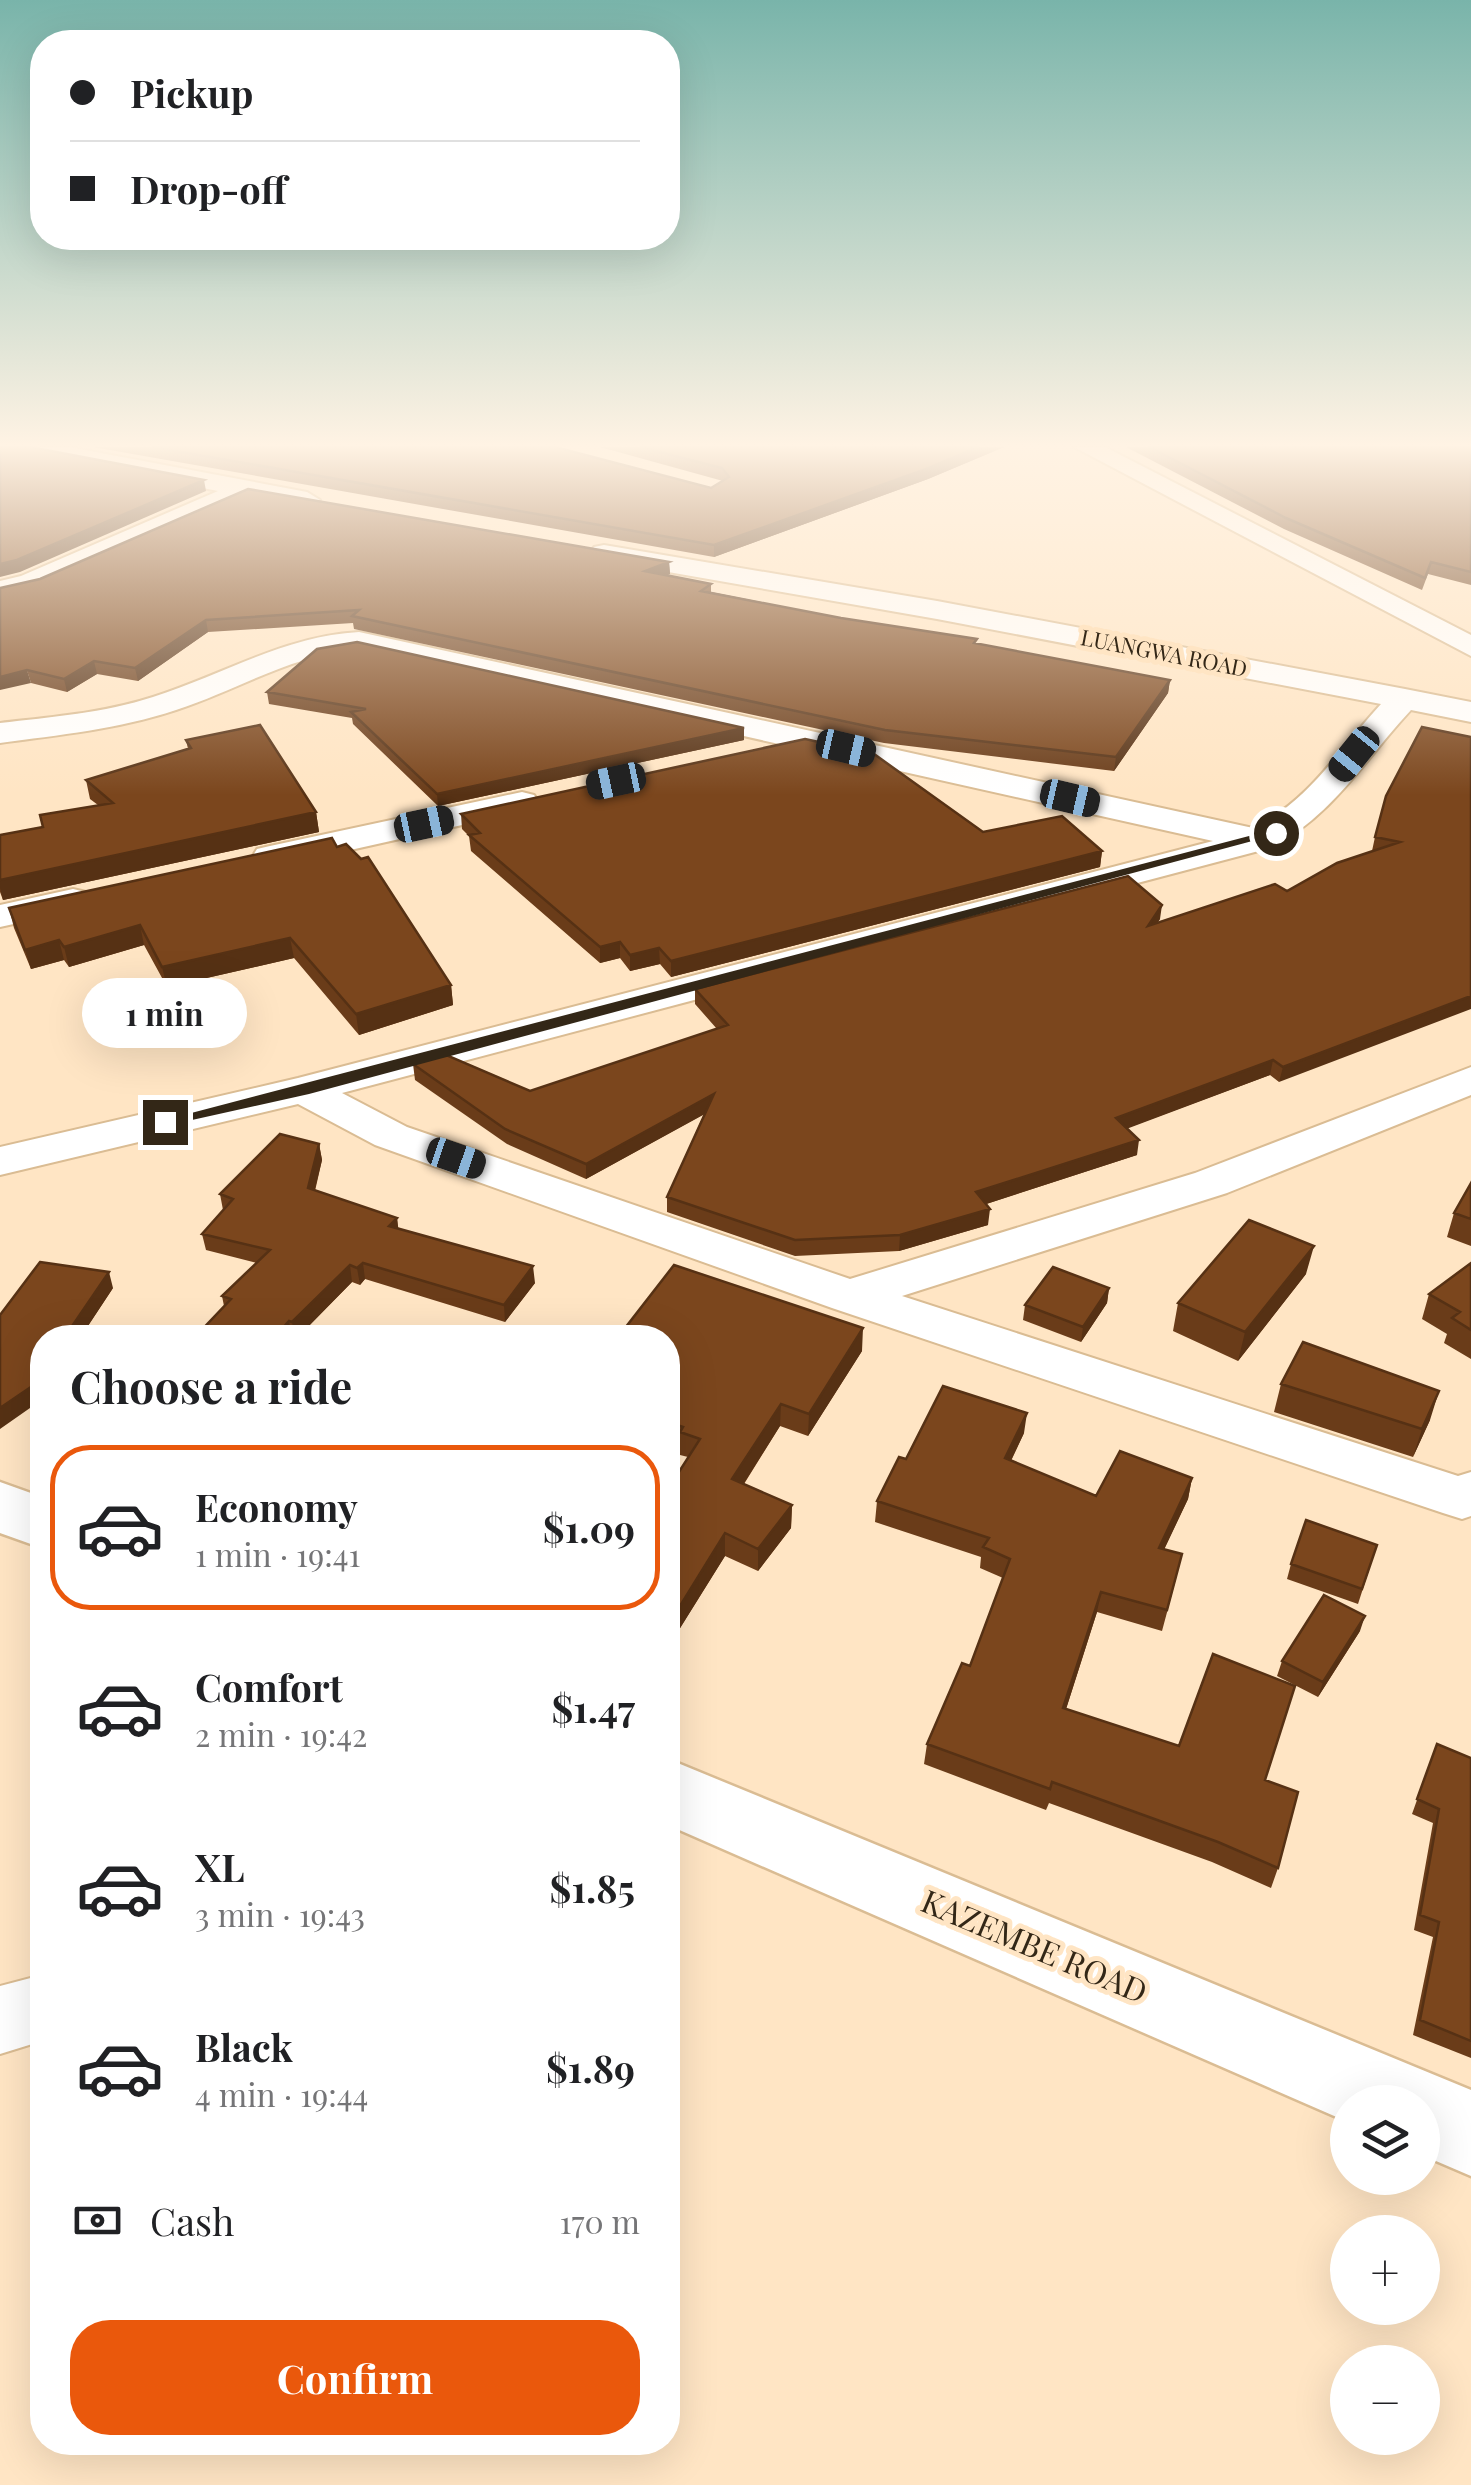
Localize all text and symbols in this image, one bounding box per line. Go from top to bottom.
text: Pickup [130,67,253,118]
text: Drop-off [130,163,287,214]
street label: LUANGWA ROAD [1078,621,1250,683]
car [1323,721,1385,787]
car [813,727,879,769]
car [584,760,648,802]
car [1037,777,1103,819]
car [392,803,456,845]
route start [1254,811,1299,856]
callout: 1 min [82,977,248,1047]
text: 1 min [125,991,204,1034]
route end [143,1100,188,1145]
car [423,1134,489,1182]
text: Choose a ride [70,1355,352,1415]
text: Economy [195,1481,358,1532]
icon: car [75,1483,165,1573]
text: $1.09 [543,1502,635,1553]
text: 1 min · 19:41 [195,1532,360,1575]
text: Comfort [195,1661,343,1712]
icon: car [75,1663,165,1753]
text: $1.47 [551,1682,635,1733]
text: 2 min · 19:42 [195,1712,367,1755]
text: XL [195,1841,244,1892]
icon: car [75,1843,165,1933]
text: $1.85 [550,1862,635,1913]
street label: KAZEMBE ROAD [916,1878,1154,2012]
text: 3 min · 19:43 [195,1892,365,1935]
text: Black [195,2021,293,2072]
icon: car [75,2023,165,2113]
text: $1.89 [546,2042,635,2093]
text: 4 min · 19:44 [195,2072,368,2115]
map controls [1330,2085,1440,2455]
button: layers [1330,2085,1440,2195]
icon: cash [70,2193,125,2248]
text: Cash [150,2195,234,2246]
text: 170 m [560,2199,640,2242]
button: + [1330,2215,1440,2325]
button: Confirm [70,2320,640,2435]
button: − [1330,2345,1440,2455]

